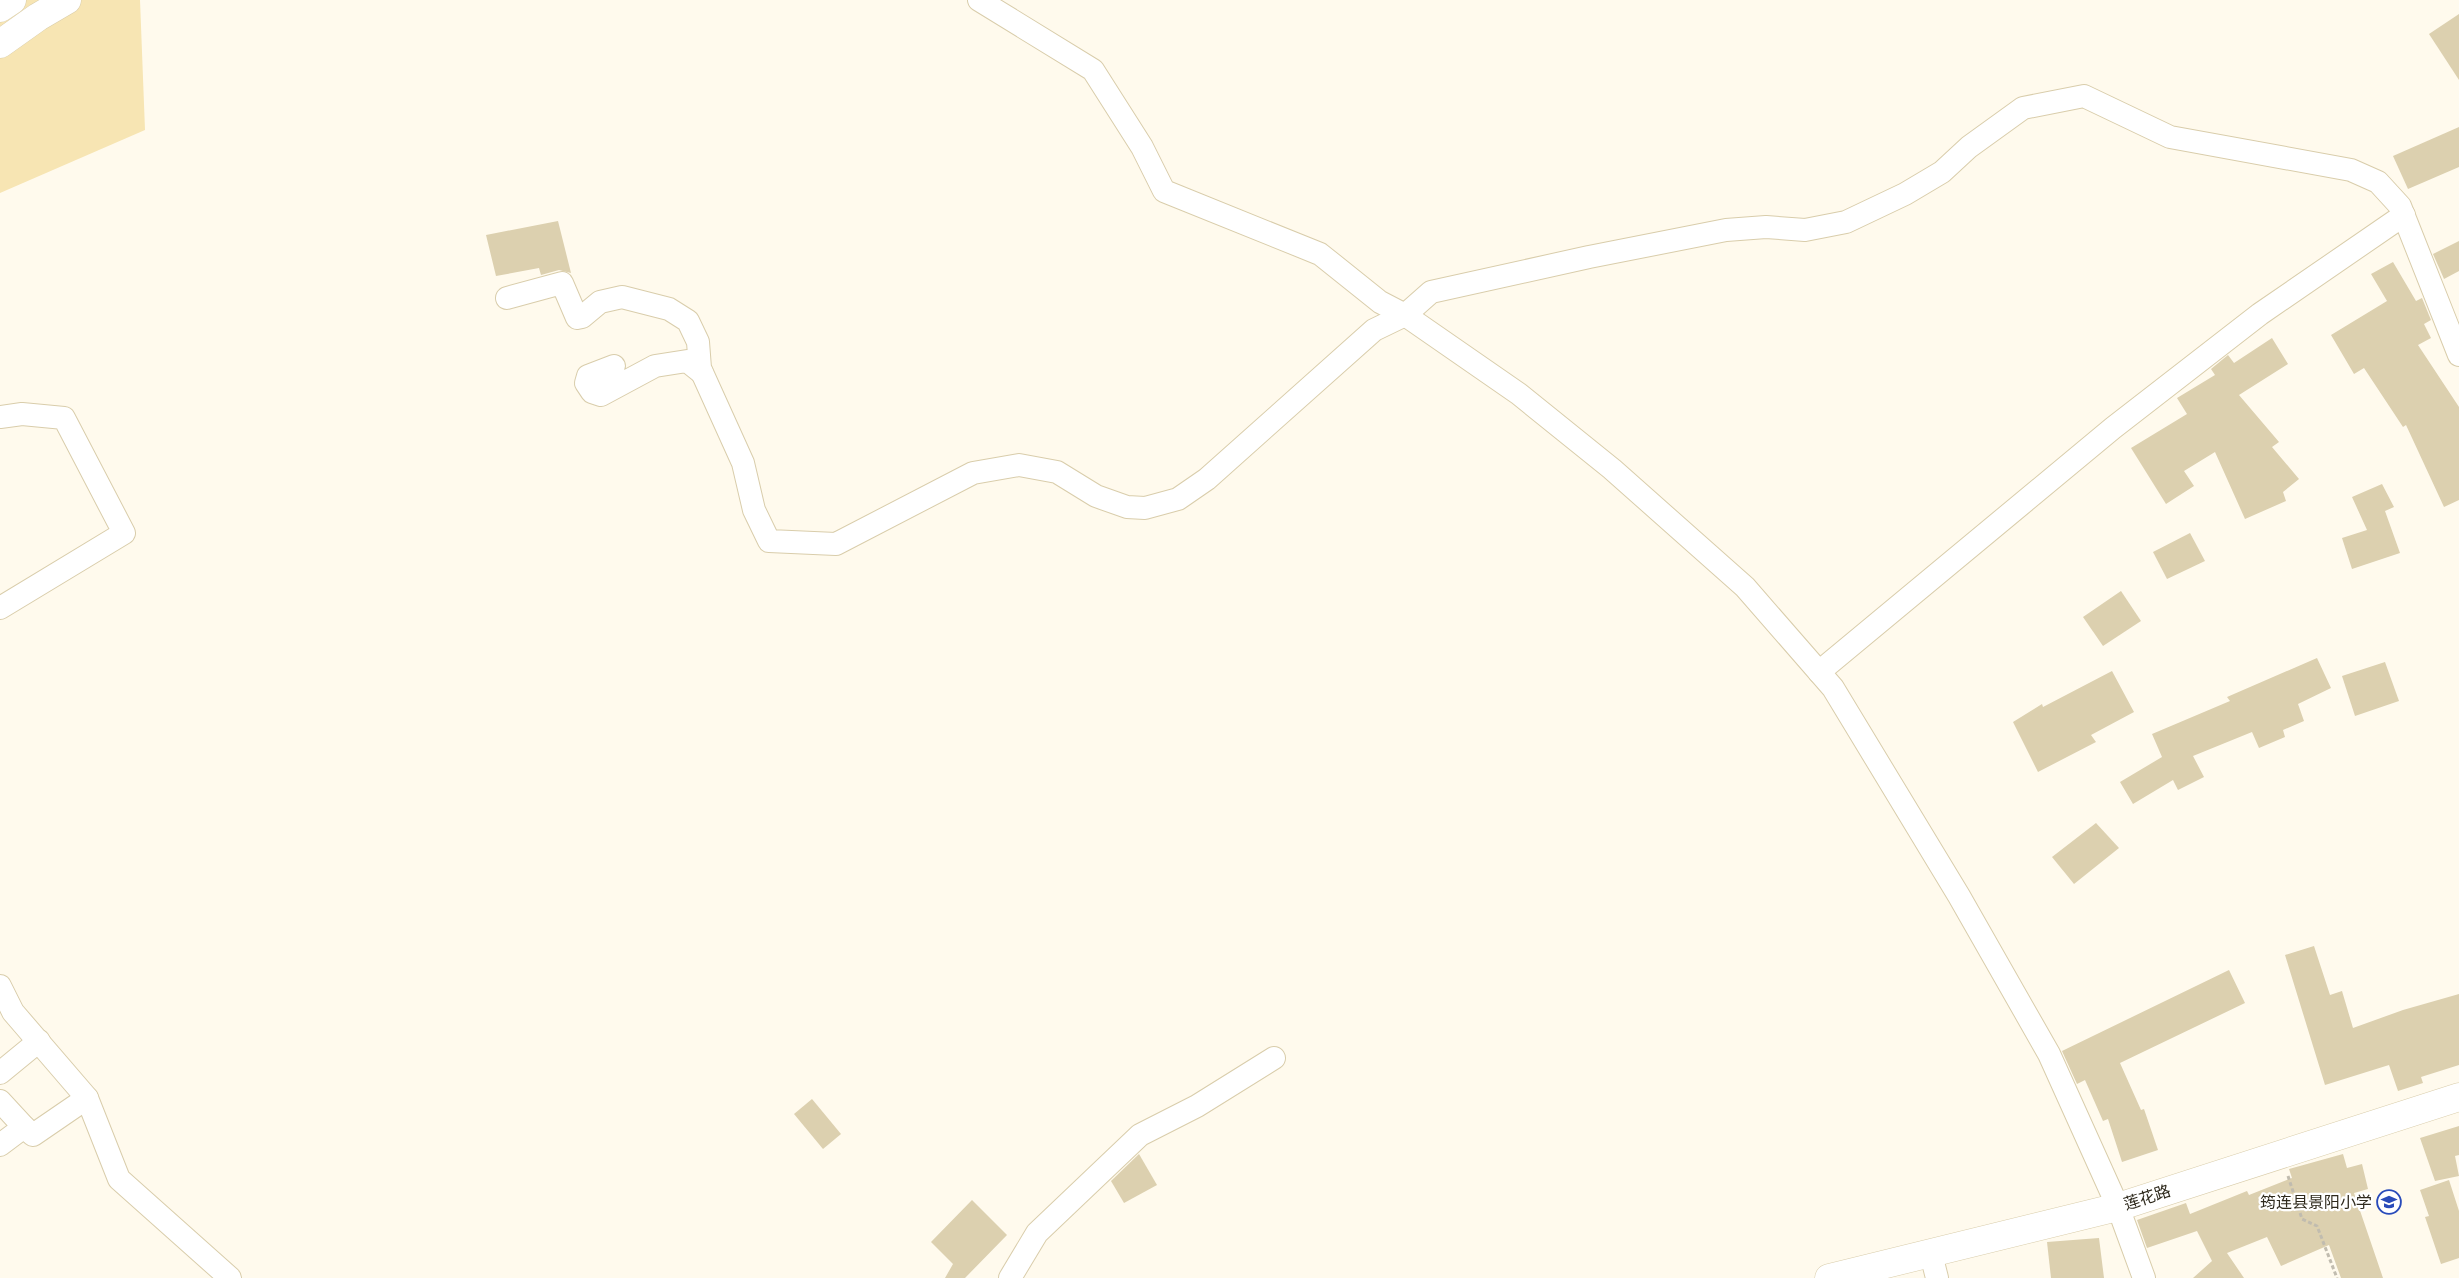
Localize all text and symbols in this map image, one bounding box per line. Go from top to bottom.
street label: 莲花路 [2121,1180,2173,1214]
school or university icon: 筠连县景阳小学 [2376,1189,2402,1215]
place label: 筠连县景阳小学 [2260,1192,2372,1212]

